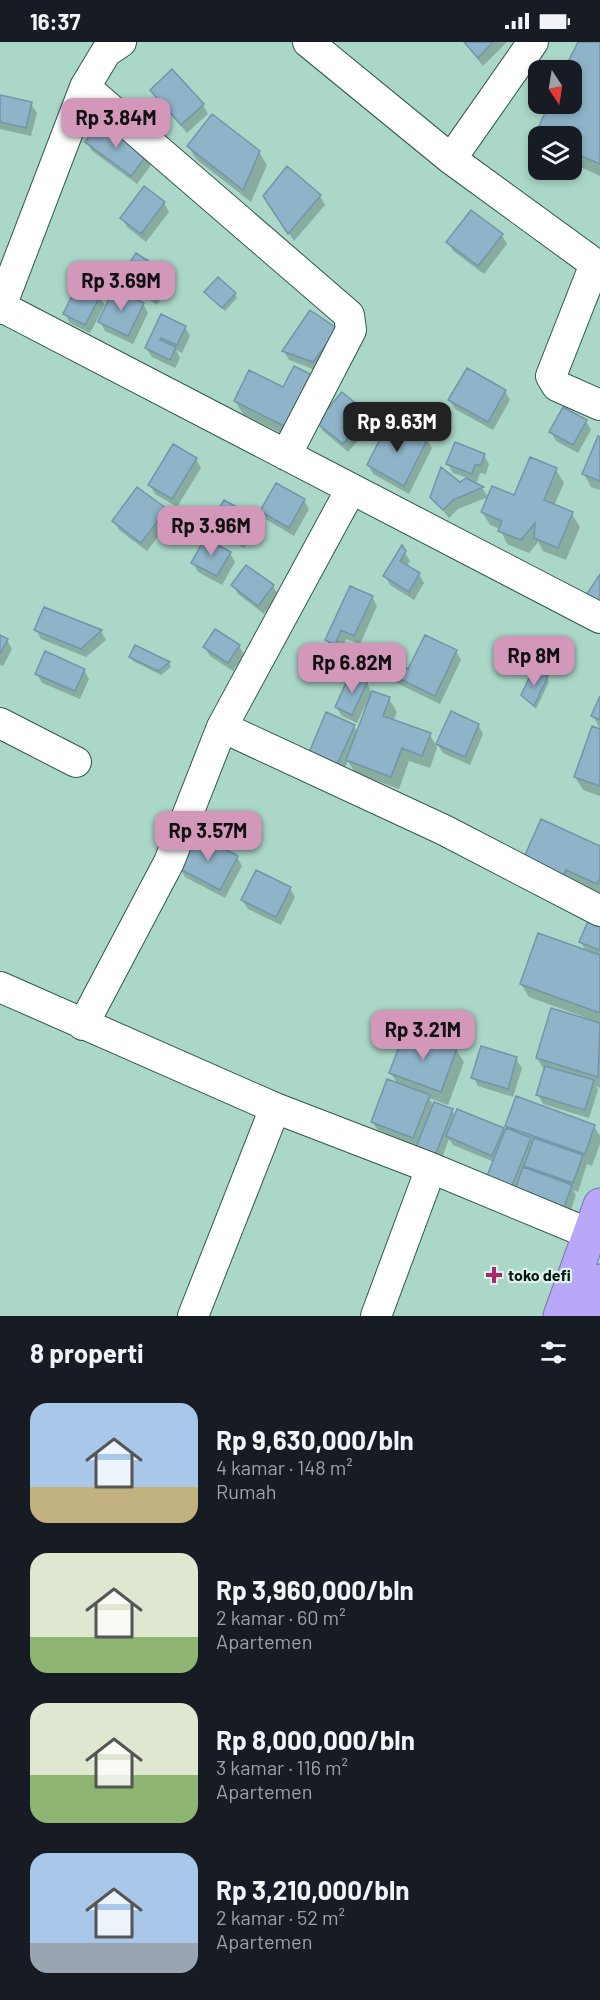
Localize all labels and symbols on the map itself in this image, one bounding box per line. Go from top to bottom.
north arrow [528,60,582,114]
pin: Rp 3.84M [54,98,178,149]
pin: Rp 3.69M [59,261,183,312]
pin: Rp 9.63M [335,402,459,453]
pin: Rp 3.96M [149,506,273,557]
pin: Rp 8M [492,636,576,687]
pin: Rp 6.82M [290,643,414,694]
pin: Rp 3.57M [146,811,270,862]
pin: Rp 3.21M [361,1010,485,1061]
place label: toko defi [508,1265,571,1284]
marker: toko defi [485,1266,503,1284]

